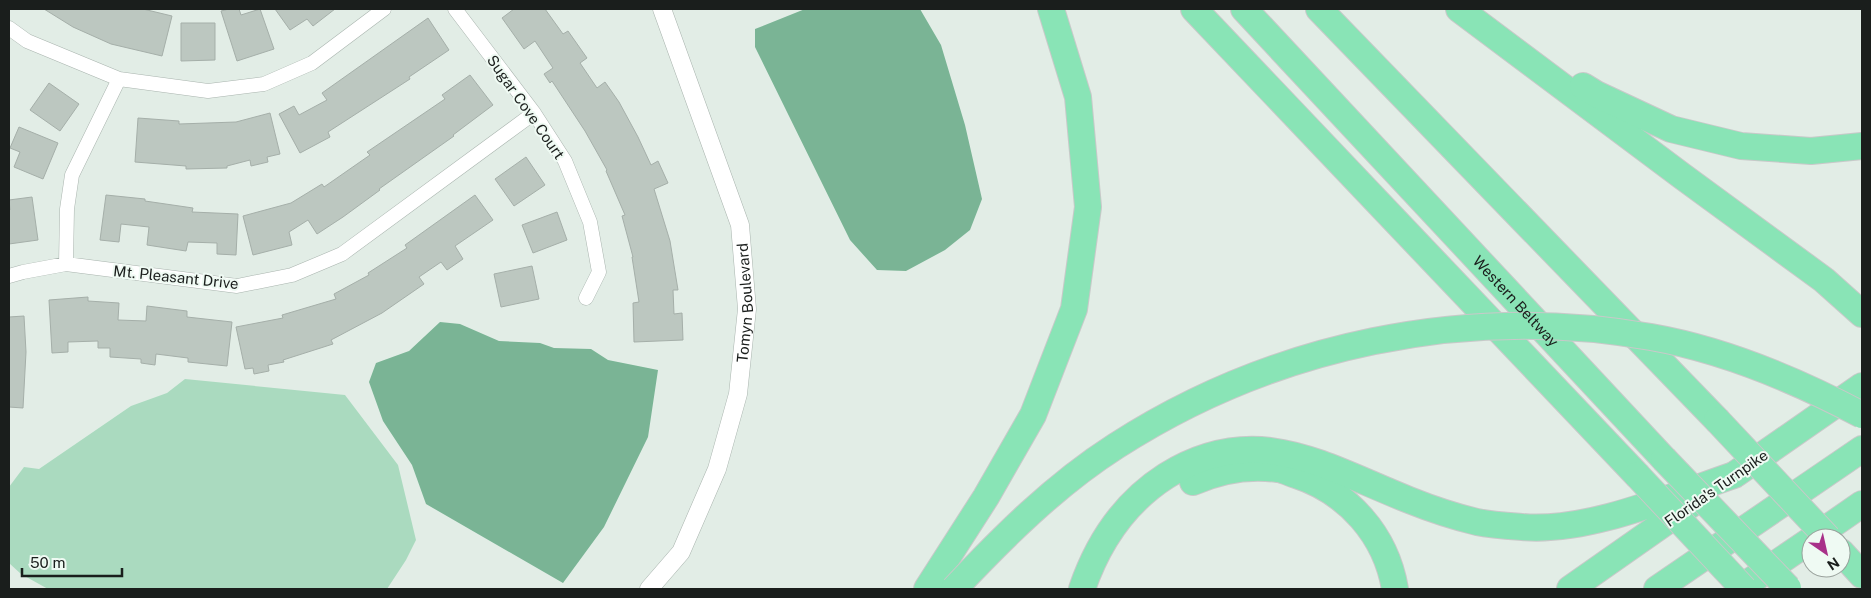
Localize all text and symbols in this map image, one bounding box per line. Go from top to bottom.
street label: Sugar Cove Court [484,52,568,162]
street label: Tomyn Boulevard [733,242,756,363]
street label: Western Beltway [1470,252,1563,350]
street label: Mt. Pleasant Drive [112,262,240,292]
street label: Florida's Turnpike [1661,446,1771,530]
north arrow [1801,528,1851,578]
scale bar [22,546,122,578]
text: 50 m [30,554,65,571]
text: N [1824,554,1842,573]

